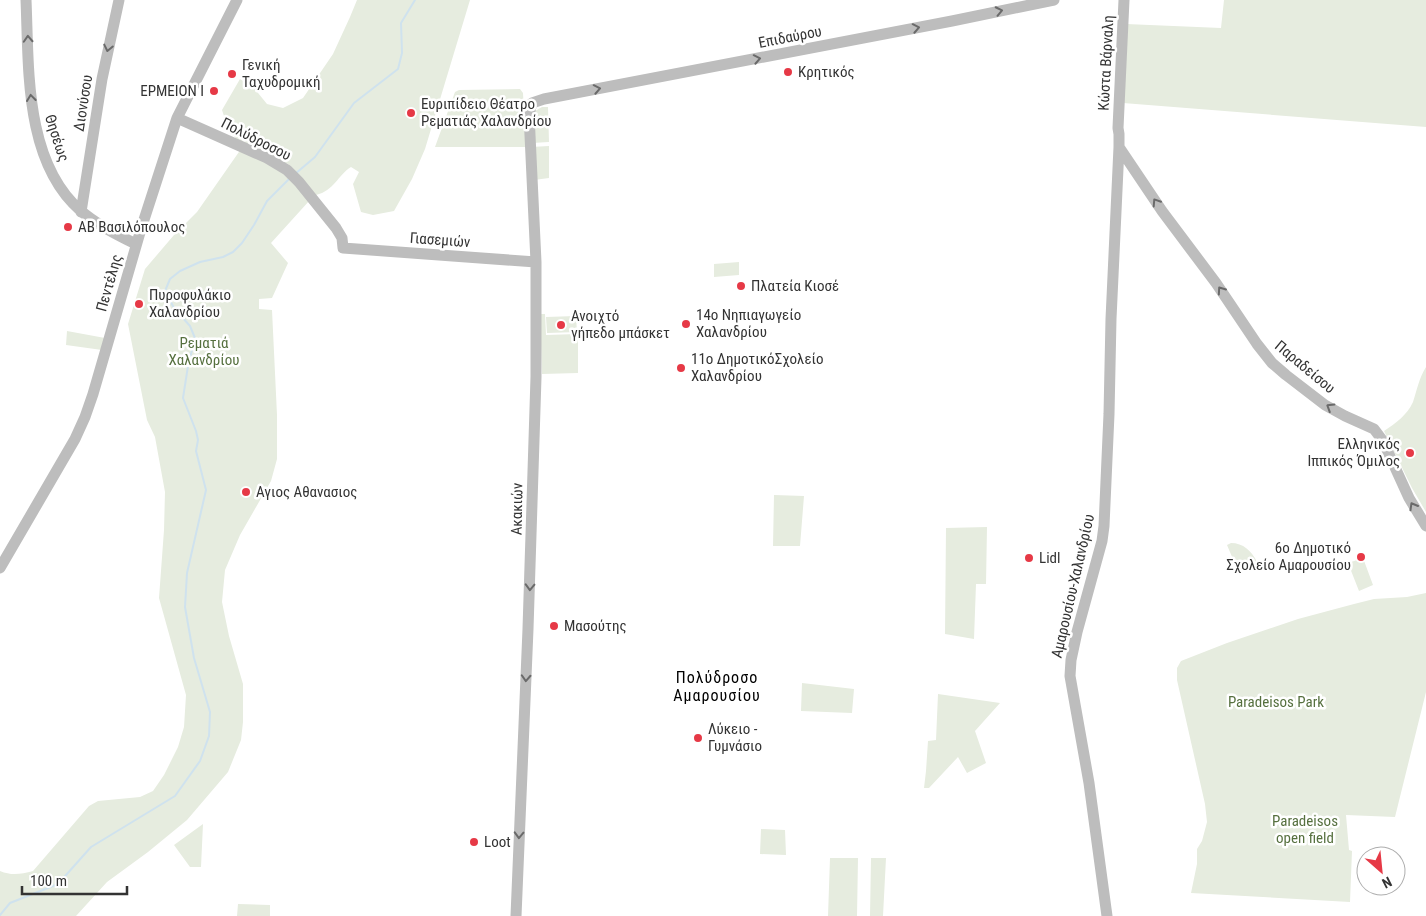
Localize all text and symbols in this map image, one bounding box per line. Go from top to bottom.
one-way arrow [995,7,1004,17]
street label: Κώστα Βάρναλη [1095,15,1117,111]
street label: Επιδαύρου [757,22,823,52]
one-way arrow [912,24,921,34]
one-way arrow [22,34,33,42]
one-way arrow [104,43,114,52]
one-way arrow [752,54,761,64]
place label: Γενική Ταχυδρομική [242,56,320,91]
place label: Κρητικός [798,63,855,81]
marker: Κρητικός [782,66,794,78]
marker: Γενική Ταχυδρομική [226,68,238,80]
street label: Διονύσου [70,73,96,133]
place label: ΕΡΜΕΙΟΝ Ι [140,82,204,100]
marker: ΕΡΜΕΙΟΝ Ι [208,85,220,97]
one-way arrow [593,85,601,95]
one-way arrow [26,93,37,101]
place label: Ευριπίδειο Θέατρο Ρεματιάς Χαλανδρίου [421,95,551,130]
marker: Ευριπίδειο Θέατρο Ρεματιάς Χαλανδρίου [405,107,417,119]
street label: Θησέως [41,112,73,164]
street label: Πολύδροσου [218,114,294,164]
one-way arrow [1153,199,1163,208]
place label: ΑΒ Βασιλόπουλος [78,218,185,236]
marker: ΑΒ Βασιλόπουλος [62,221,74,233]
street label: Γιασεμιών [409,229,471,251]
street label: Πεντέλης [92,252,126,314]
place label: Πλατεία Κιοσέ [751,277,839,295]
marker: Πλατεία Κιοσέ [735,280,747,292]
place label: Πυροφυλάκιο Χαλανδρίου [149,286,231,321]
one-way arrow [1218,286,1227,296]
marker: Πυροφυλάκιο Χαλανδρίου [133,298,145,310]
place label: 14ο Νηπιαγωγείο Χαλανδρίου [696,306,801,341]
place label: Ανοιχτό γήπεδο μπάσκετ [571,307,670,342]
marker: 14ο Νηπιαγωγείο Χαλανδρίου [680,318,692,330]
marker: Ανοιχτό γήπεδο μπάσκετ [555,319,567,331]
park label: Ρεματιά Χαλανδρίου [169,334,239,369]
street label: Παραδείσου [1271,337,1339,397]
place label: 11ο ΔημοτικόΣχολείο Χαλανδρίου [691,350,823,385]
marker: 11ο ΔημοτικόΣχολείο Χαλανδρίου [675,362,687,374]
one-way arrow [1326,404,1335,414]
place label: Ελληνικός Ιππικός Όμιλος [1308,435,1400,470]
marker: Ελληνικός Ιππικός Όμιλος [1404,447,1416,459]
street label: Ακακιών [508,482,526,535]
place label: Αγιος Αθανασιος [256,483,357,501]
marker: Αγιος Αθανασιος [240,486,252,498]
one-way arrow [1410,502,1420,511]
street label: Αμαρουσίου-Χαλανδρίου [1048,512,1098,660]
place label: 6ο Δημοτικό Σχολείο Αμαρουσίου [1226,539,1351,574]
place label: Lidl [1039,549,1060,567]
marker: 6ο Δημοτικό Σχολείο Αμαρουσίου [1355,551,1367,563]
marker: Lidl [1023,552,1035,564]
one-way arrow [524,583,535,591]
place label: Μασούτης [564,617,626,635]
marker: Μασούτης [548,620,560,632]
district label: Πολύδροσο Αμαρουσίου [673,668,761,705]
one-way arrow [520,674,531,682]
park label: Paradeisos Park [1228,693,1324,711]
place label: Λύκειο - Γυμνάσιο [708,720,762,755]
marker: Λύκειο - Γυμνάσιο [692,732,704,744]
park label: Paradeisos open field [1272,812,1338,847]
one-way arrow [513,831,524,839]
place label: Loot [484,833,511,851]
marker: Loot [468,836,480,848]
north arrow [1356,846,1406,896]
scale bar [22,864,128,896]
text: 100 m [30,872,67,890]
text: N [1379,874,1394,892]

